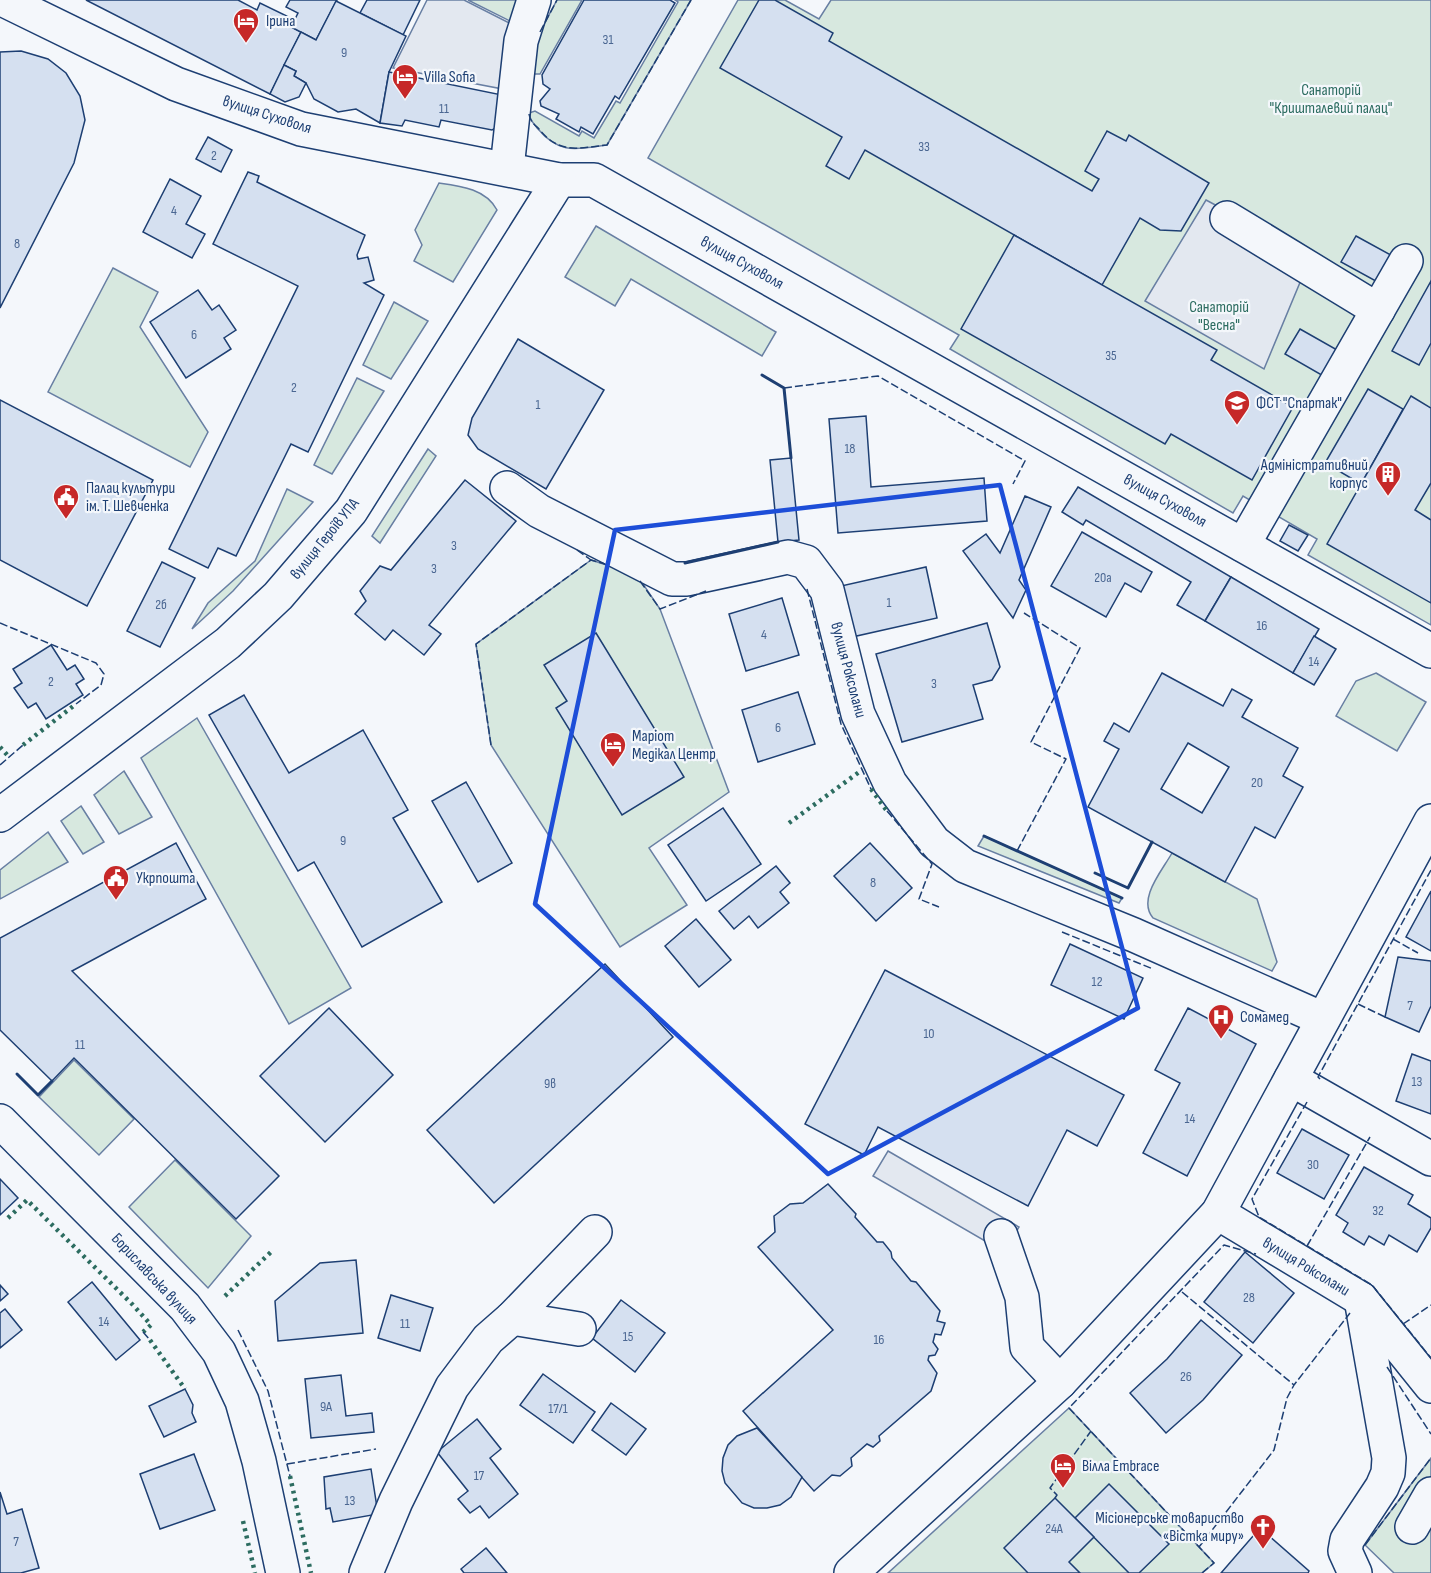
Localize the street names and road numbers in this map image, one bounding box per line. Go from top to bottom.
street label: вулиця Суховоля [220,92,314,138]
street label: вулиця Суховоля [697,232,787,294]
street label: вулиця Суховоля [1120,470,1210,532]
street label: вулиця Героїв УПА [287,494,364,583]
street label: вулиця Роксолани [826,620,870,720]
street label: Бориславська вулиця [107,1230,201,1328]
street label: вулиця Роксолани [1259,1234,1353,1300]

